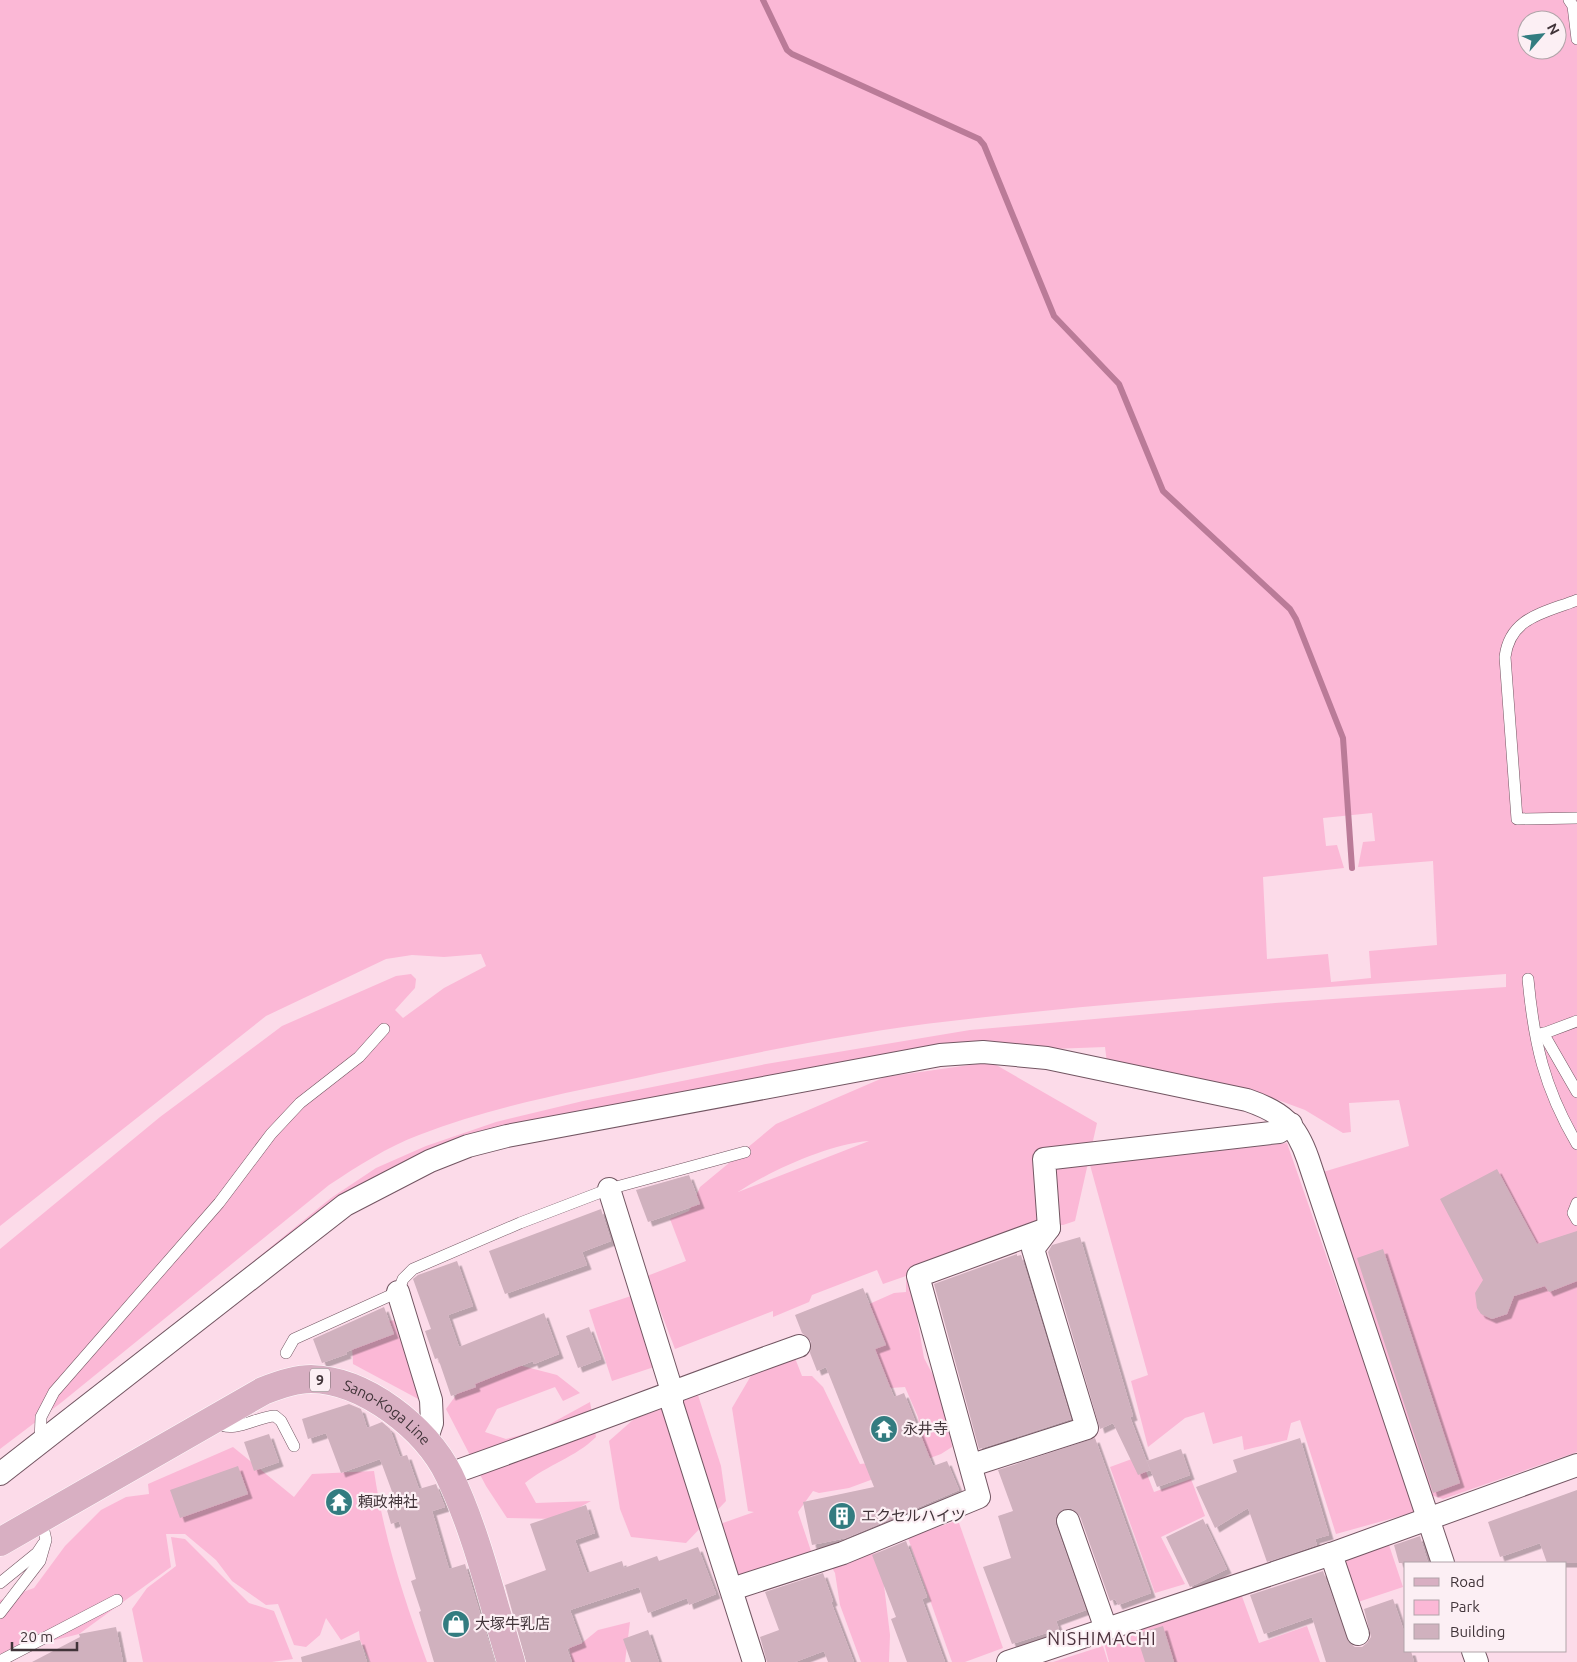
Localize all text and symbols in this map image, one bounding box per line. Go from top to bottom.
north arrow [1517,10,1567,60]
text: N [1544,21,1563,37]
road number: 9 [310,1368,330,1392]
street label: Sano-Koga Line [341,1376,434,1448]
temple icon: 永井寺 [869,1414,899,1444]
place label: 永井寺 [903,1420,948,1437]
temple icon: 頼政神社 [324,1487,354,1517]
place label: 頼政神社 [358,1493,418,1510]
building icon: エクセルハイツ [827,1501,857,1531]
place label: エクセルハイツ [861,1507,966,1524]
legend [1404,1562,1567,1652]
text: Road [1450,1573,1485,1590]
text: Park [1450,1598,1480,1615]
shop icon: 大塚牛乳店 [441,1609,471,1639]
place label: 大塚牛乳店 [475,1615,550,1632]
scale bar [12,1620,78,1652]
text: Building [1450,1623,1505,1640]
text: 20 m [20,1628,53,1645]
district label: NISHIMACHI [1047,1628,1157,1648]

